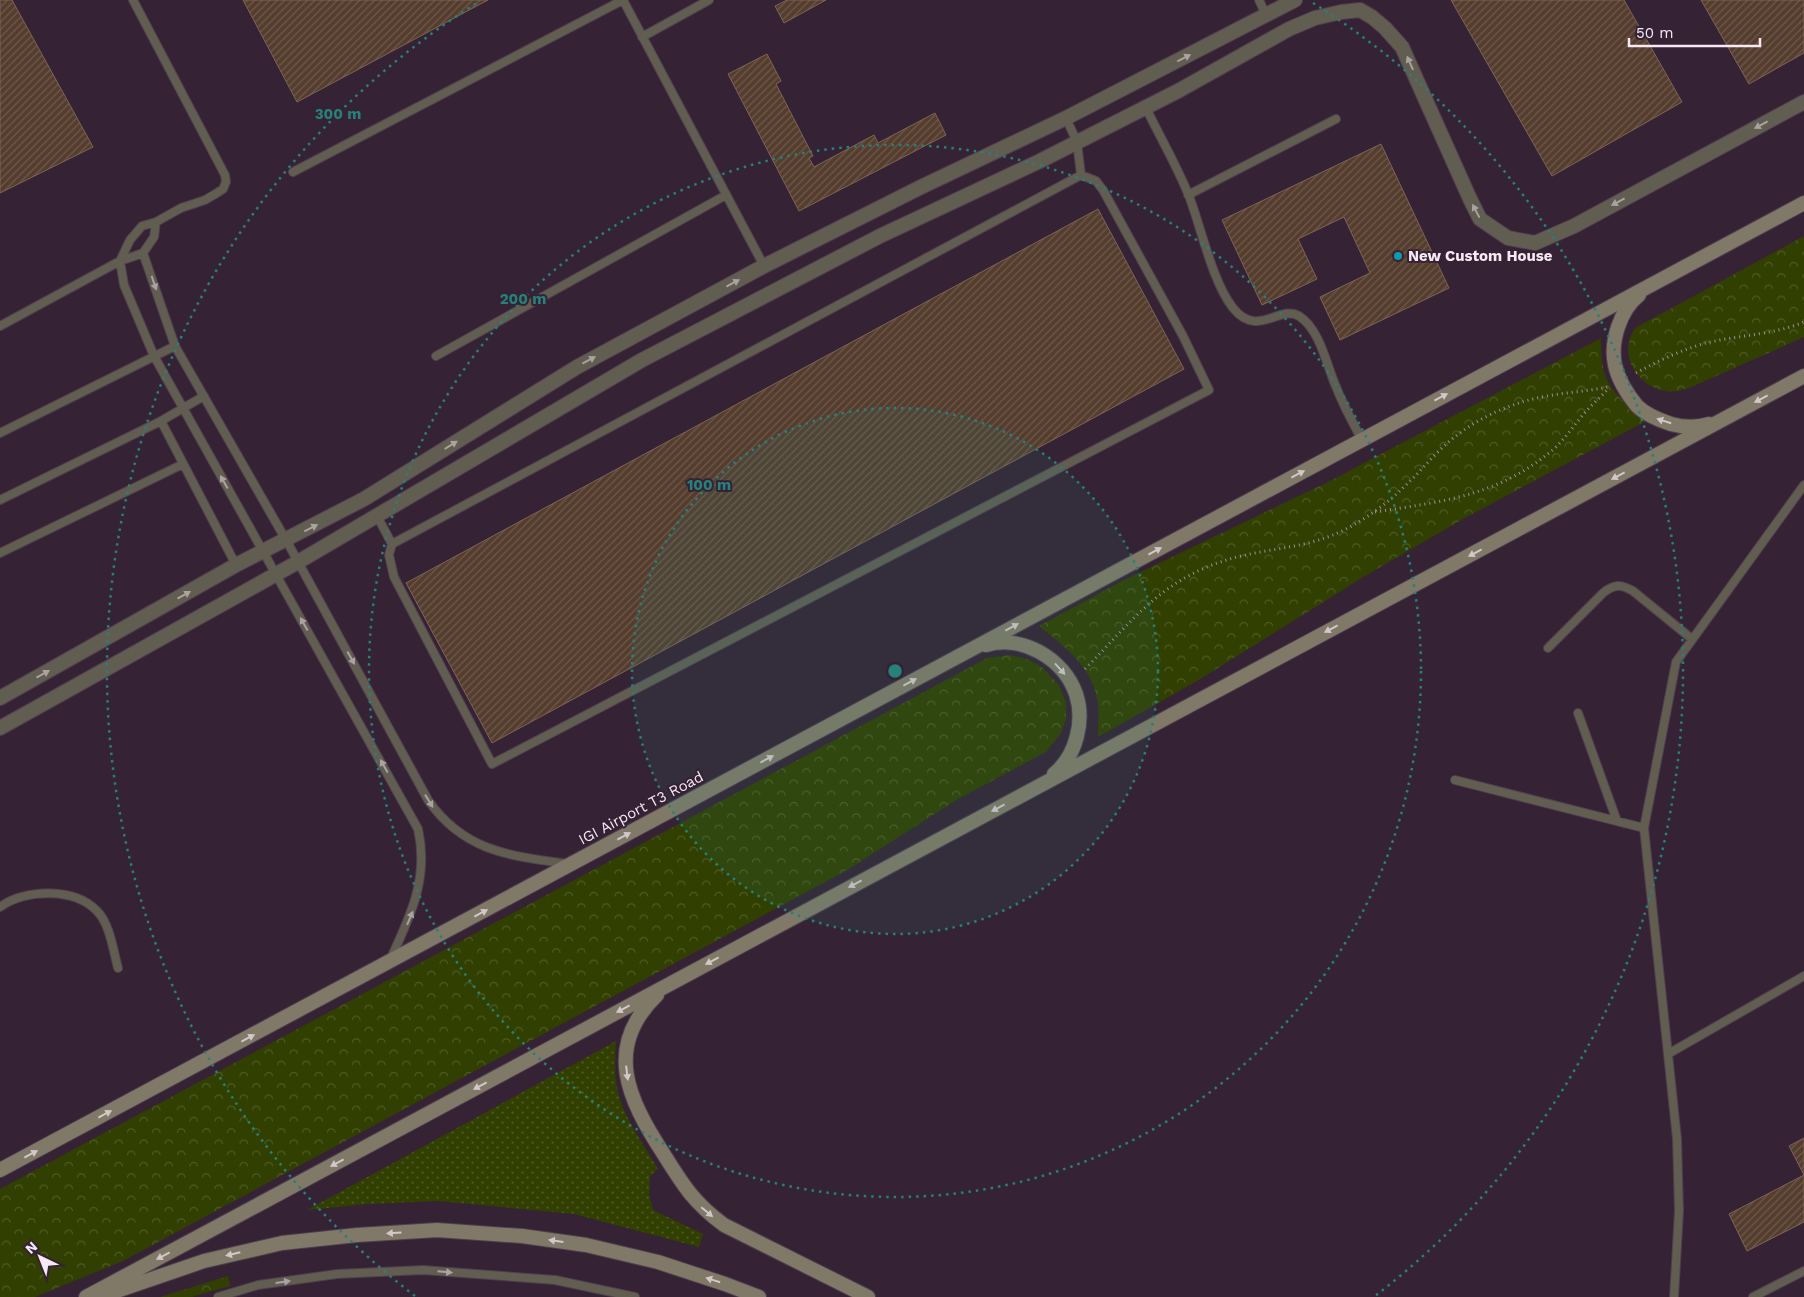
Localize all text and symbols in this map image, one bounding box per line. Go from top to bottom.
scale bar [1629,15,1760,47]
text: 50 m [1636,24,1673,42]
one-way arrow [1177,54,1191,62]
one-way arrow [1405,56,1413,70]
text: 300 m [315,105,361,123]
one-way arrow [1754,121,1768,129]
one-way arrow [1611,198,1625,206]
one-way arrow [1472,204,1480,218]
place label: New Custom House [1408,247,1553,265]
marker: New Custom House [1392,250,1404,262]
one-way arrow [150,276,158,291]
one-way arrow [725,279,740,287]
text: 200 m [500,290,546,308]
one-way arrow [582,356,597,364]
one-way arrow [1435,393,1448,402]
one-way arrow [1754,395,1768,403]
one-way arrow [1657,417,1672,425]
one-way arrow [444,440,457,449]
one-way arrow [1291,470,1306,478]
one-way arrow [1611,472,1625,480]
one-way arrow [220,475,228,490]
text: 100 m [687,476,731,494]
one-way arrow [304,524,318,532]
one-way arrow [1148,547,1162,555]
one-way arrow [1468,548,1481,557]
one-way arrow [178,590,191,599]
one-way arrow [299,618,308,631]
one-way arrow [1005,623,1018,632]
one-way arrow [1324,625,1339,633]
one-way arrow [347,651,355,666]
centre of rings [886,662,904,680]
one-way arrow [1054,663,1066,675]
one-way arrow [35,670,50,678]
one-way arrow [903,678,917,686]
one-way arrow [759,755,774,763]
one-way arrow [379,759,388,772]
street label: IGI Airport T3 Road [575,767,707,849]
one-way arrow [425,794,434,807]
one-way arrow [992,803,1005,812]
one-way arrow [616,832,631,840]
one-way arrow [848,880,862,889]
one-way arrow [473,909,488,917]
one-way arrow [406,910,414,925]
one-way arrow [705,957,719,965]
one-way arrow [616,1005,630,1013]
one-way arrow [241,1033,255,1042]
one-way arrow [623,1066,631,1082]
one-way arrow [473,1082,487,1090]
one-way arrow [98,1110,112,1119]
one-way arrow [24,1150,38,1158]
one-way arrow [330,1158,343,1167]
one-way arrow [701,1206,714,1217]
one-way arrow [386,1229,402,1237]
north arrow [15,1232,65,1282]
one-way arrow [547,1237,563,1245]
text: N [22,1238,40,1257]
one-way arrow [226,1250,241,1258]
one-way arrow [155,1252,170,1260]
one-way arrow [437,1268,453,1276]
one-way arrow [706,1276,721,1283]
one-way arrow [275,1278,291,1286]

